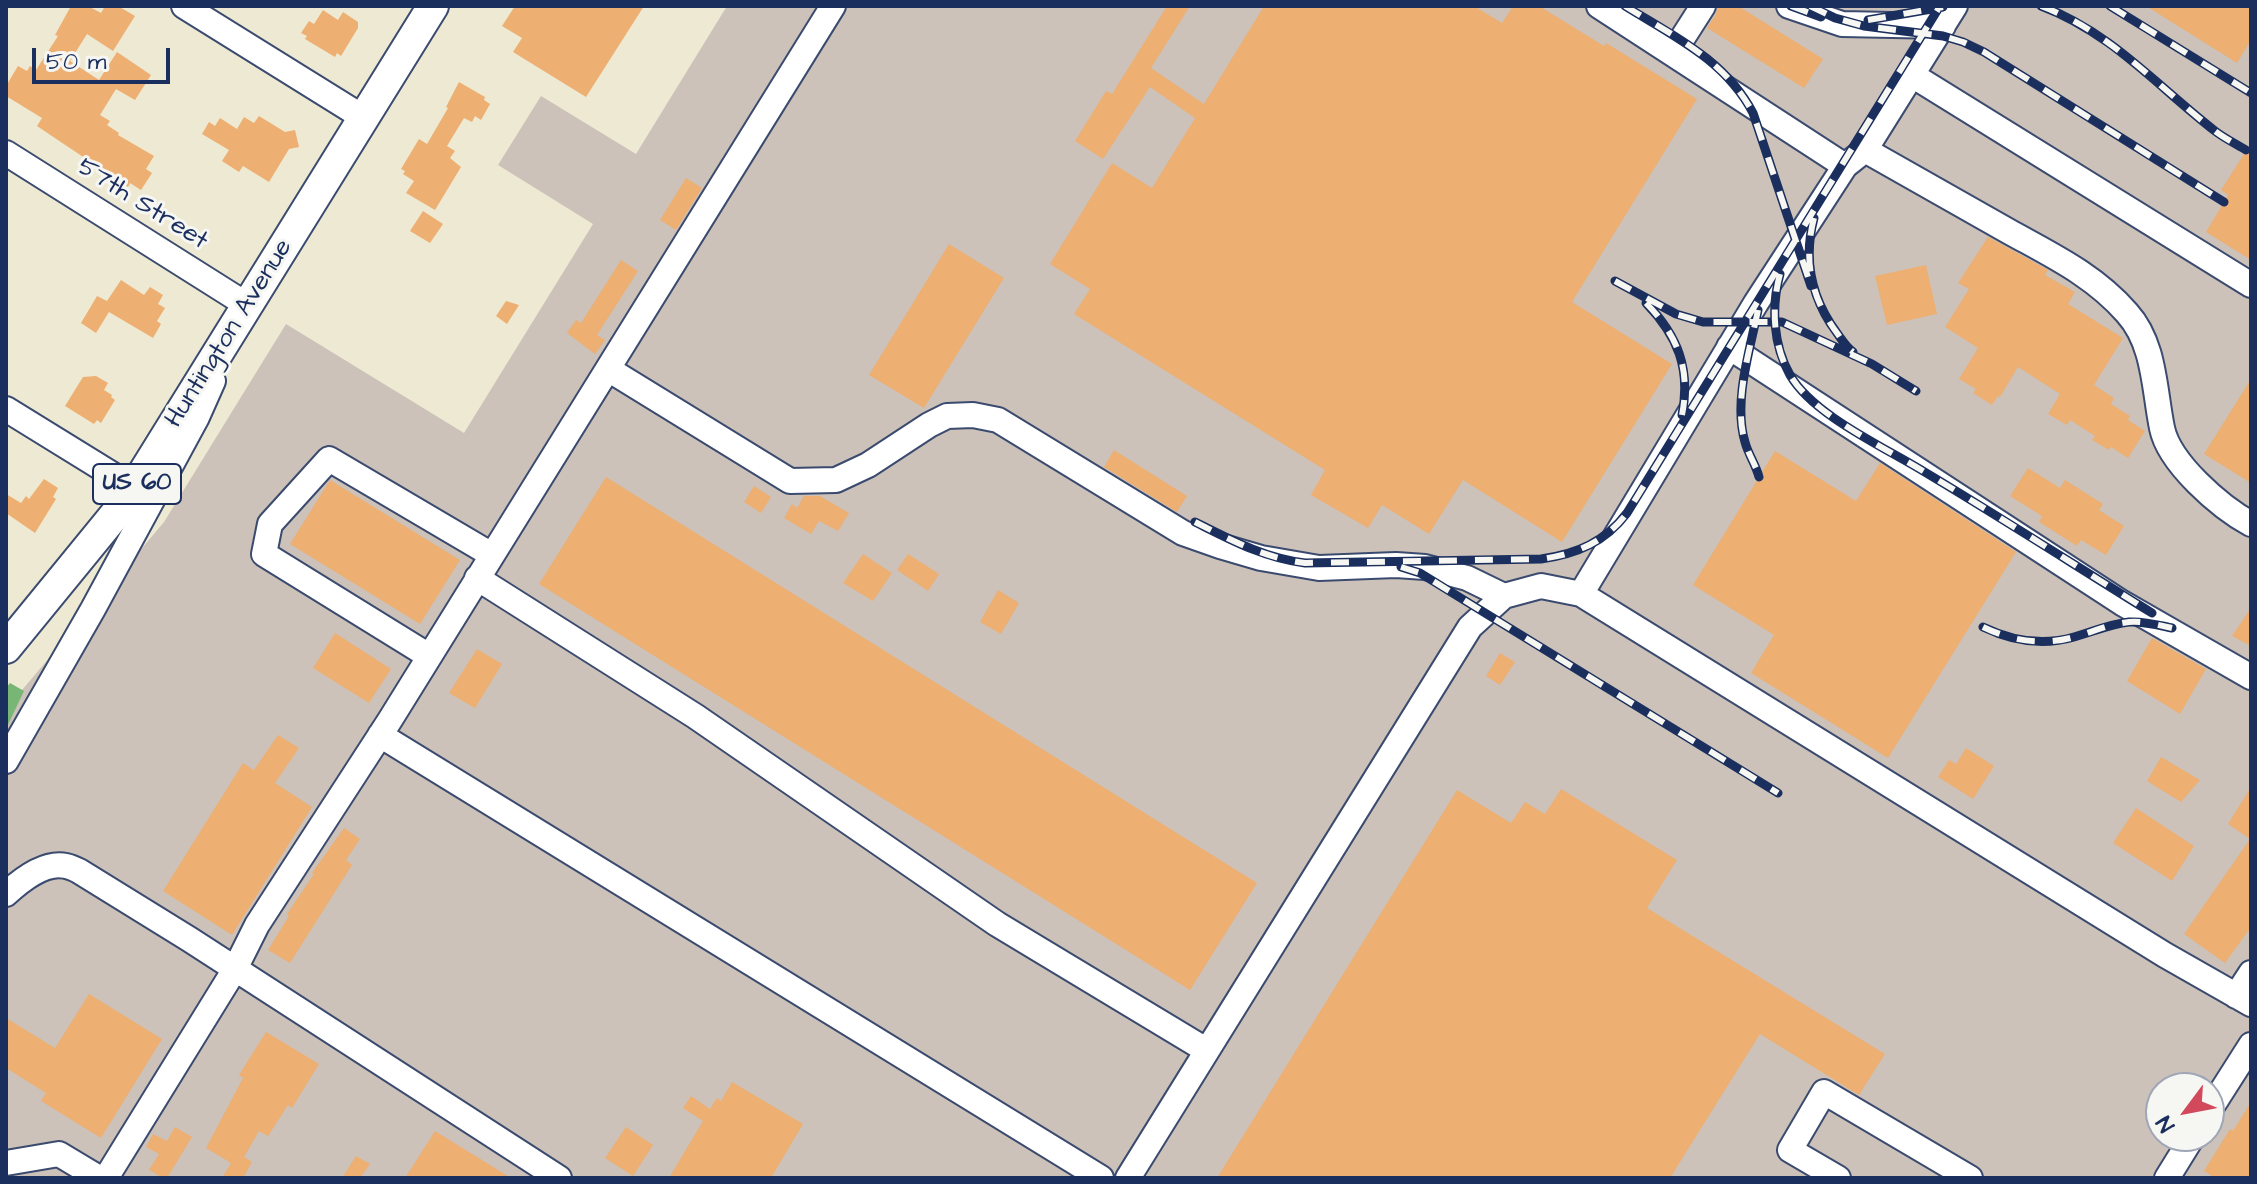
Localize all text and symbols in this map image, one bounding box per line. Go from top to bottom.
scale bar [36,32,174,82]
text: 50 m [46,45,106,79]
street label: 57th Street [71,152,213,258]
street label: Huntington Avenue [160,234,300,434]
road number: US 60 [93,464,181,504]
north arrow [2145,1072,2225,1152]
text: N [2149,1110,2183,1138]

